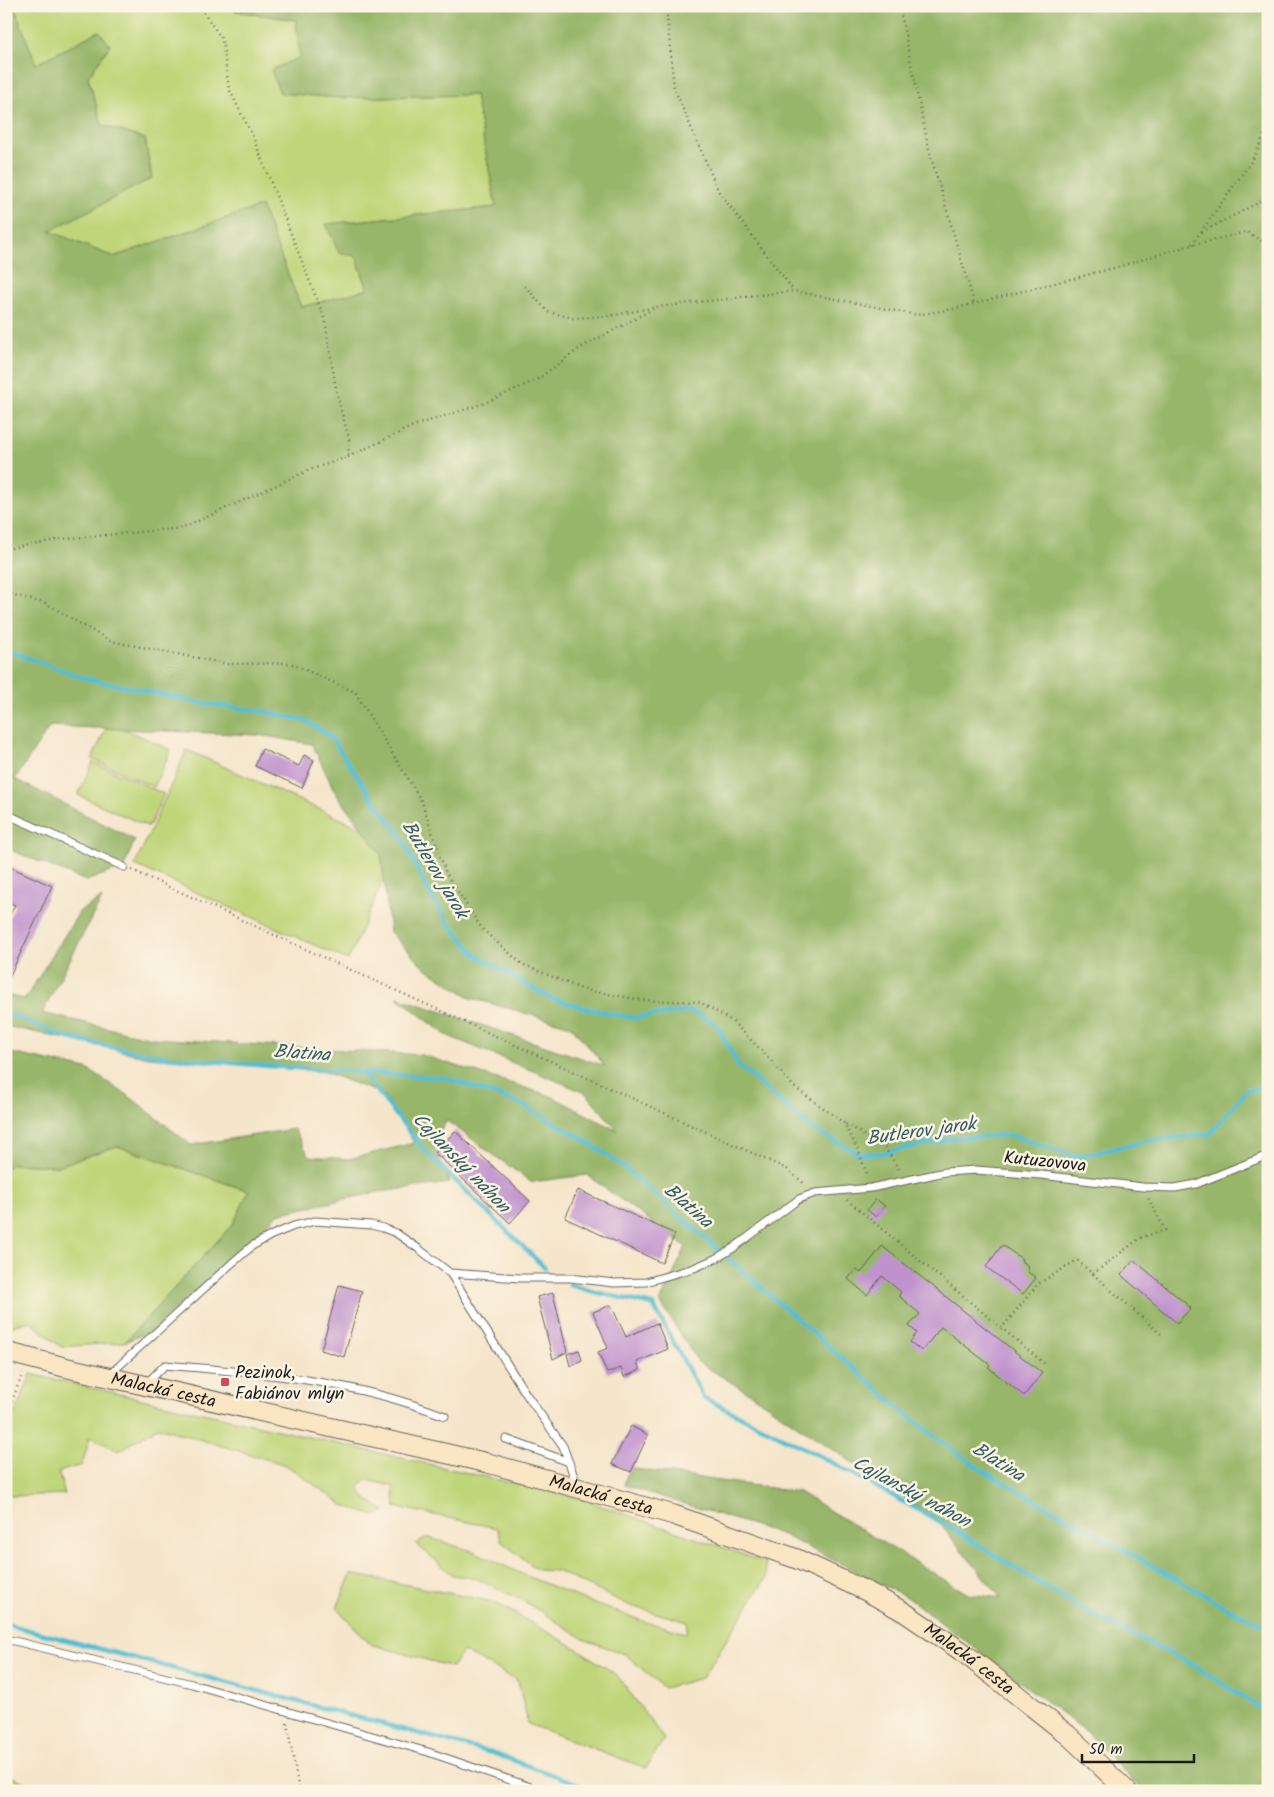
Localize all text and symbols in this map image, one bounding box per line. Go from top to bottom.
water label: Butlerov jarok [393,815,477,927]
water label: Blatina [273,1037,332,1071]
water label: Cajlanský náhon [404,1106,518,1222]
water label: Butlerov jarok [865,1109,981,1154]
street label: Kutuzovova [1002,1144,1088,1181]
water label: Blatina [656,1177,720,1237]
place label: Pezinok, Fabiánov mlyn [235,1359,344,1409]
street label: Malacká cesta [108,1365,219,1417]
marker: Pezinok, Fabiánov mlyn [219,1376,231,1388]
water label: Blatina [966,1435,1031,1491]
water label: Cajlanský náhon [846,1449,977,1537]
street label: Malacká cesta [545,1468,656,1524]
street label: Malacká cesta [917,1616,1020,1703]
scale bar [1082,1732,1194,1764]
text: 50 m [1089,1738,1123,1762]

